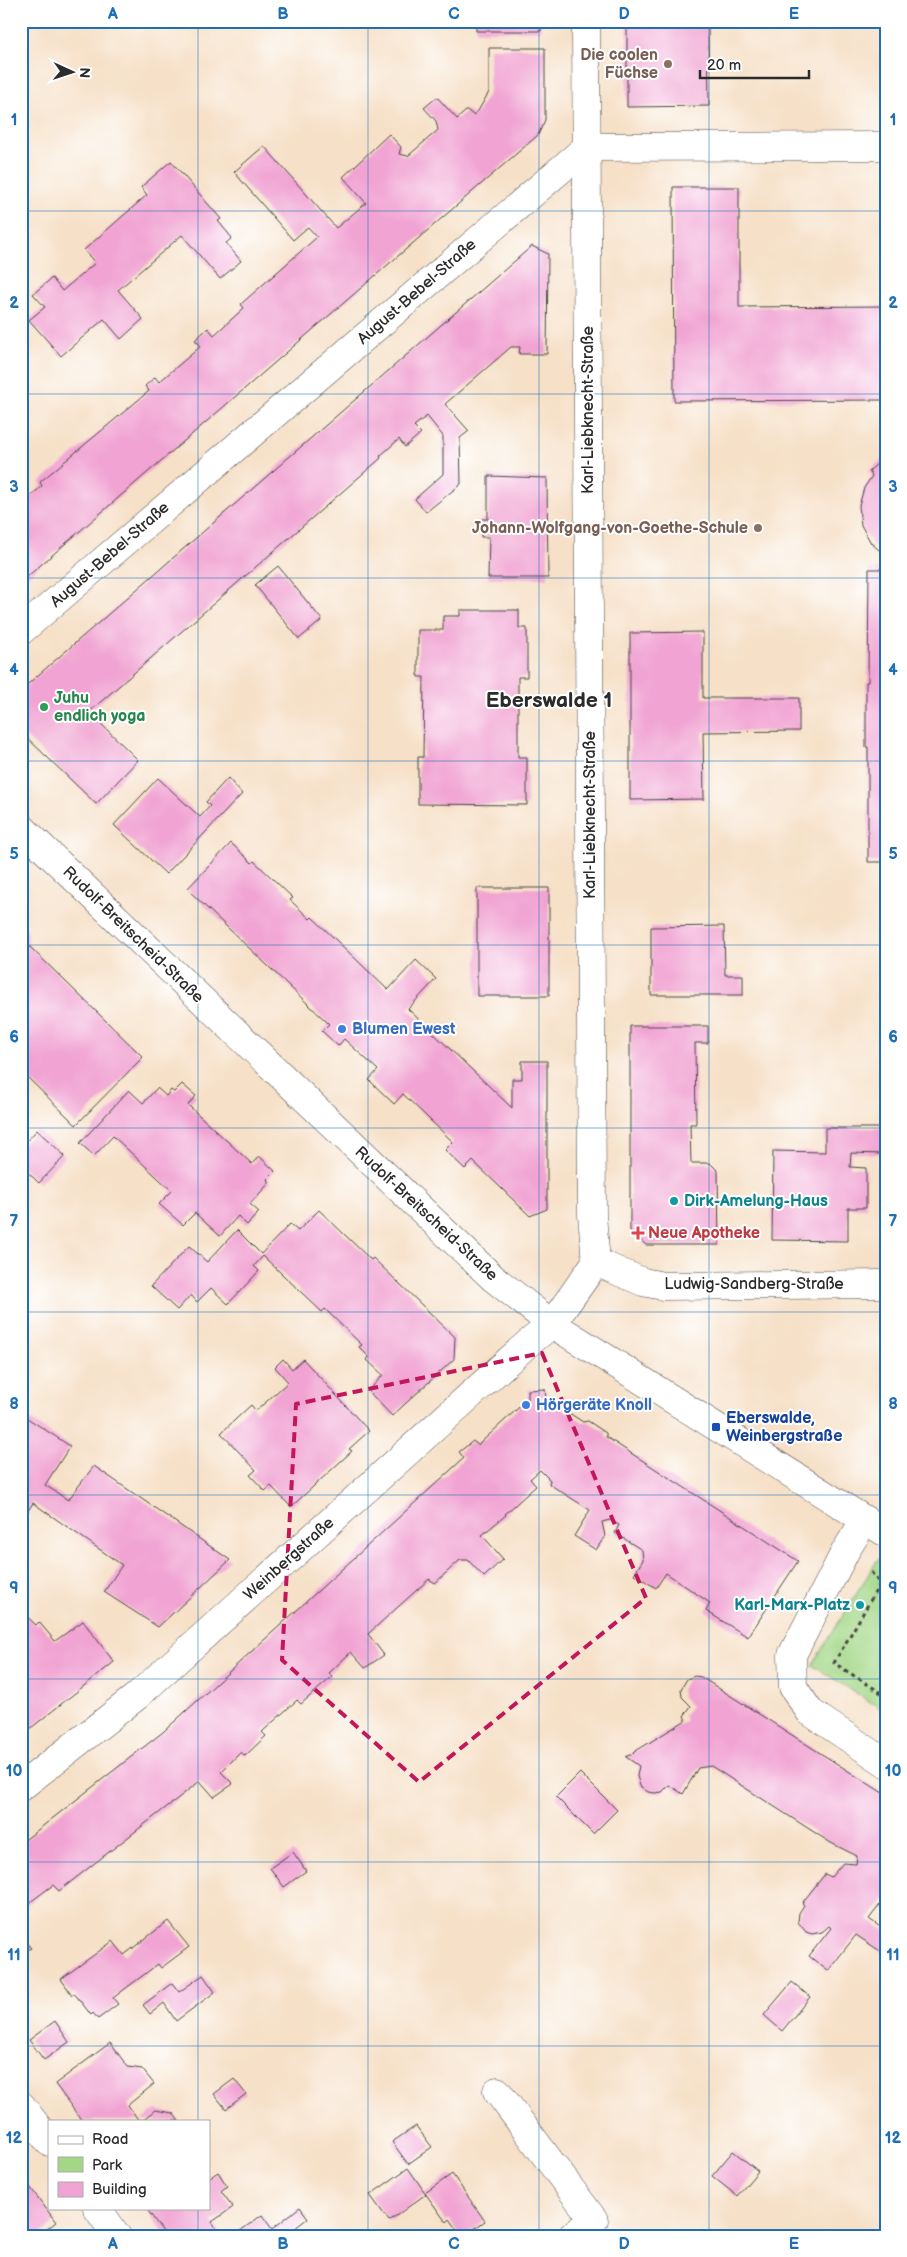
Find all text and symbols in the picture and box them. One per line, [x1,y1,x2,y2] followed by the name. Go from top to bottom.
[107,5,118,24] text: A
[277,5,289,24] text: B
[448,5,460,24] text: C
[618,5,630,24] text: D
[789,5,799,24] text: E
[580,46,658,83] place label: Die coolen Füchse
[48,48,98,98] north arrow
[700,48,808,80] scale bar
[707,56,741,75] text: 20 m
[662,58,674,70] marker: Die coolen Füchse
[76,67,93,78] text: N
[11,111,17,130] text: 1
[890,111,896,130] text: 1
[354,235,481,349] street label: August-Bebel-Straße
[9,294,19,313] text: 2
[888,294,898,313] text: 2
[579,326,598,494] street label: Karl-Liebknecht-Straße
[9,478,19,497] text: 3
[888,478,898,497] text: 3
[47,498,174,612] street label: August-Bebel-Straße
[472,519,748,538] place label: Johann-Wolfgang-von-Goethe-Schule
[752,522,764,534] marker: Johann-Wolfgang-von-Goethe-Schule
[9,661,19,680] text: 4
[888,661,898,680] text: 4
[486,688,612,713] district label: Eberswalde 1
[54,689,145,726] place label: Juhu endlich yoga
[38,701,50,713] marker: Juhu endlich yoga
[581,731,600,899] street label: Karl-Liebknecht-Straße
[9,845,19,864] text: 5
[888,845,898,864] text: 5
[59,863,208,1008] street label: Rudolf-Breitscheid-Straße
[352,1020,456,1039] place label: Blumen Ewest
[336,1023,348,1035] marker: Blumen Ewest
[9,1028,19,1047] text: 6
[888,1028,898,1047] text: 6
[351,1143,502,1286] street label: Rudolf-Breitscheid-Straße
[684,1192,828,1211] place label: Dirk-Amelung-Haus
[668,1195,680,1207] marker: Dirk-Amelung-Haus
[10,1212,19,1231] text: 7
[889,1212,898,1231] text: 7
[648,1224,760,1243] place label: Neue Apotheke
[632,1227,644,1239] marker: Neue Apotheke
[664,1275,844,1294] street label: Ludwig-Sandberg-Straße
[9,1395,19,1414] text: 8
[888,1395,898,1414] text: 8
[536,1396,652,1415] place label: Hörgeräte Knoll
[520,1399,532,1411] marker: Hörgeräte Knoll
[726,1409,842,1446] place label: Eberswalde, Weinbergstraße
[710,1421,722,1433] marker: Eberswalde, Weinbergstraße
[240,1513,338,1605] street label: Weinbergstraße
[9,1579,19,1598] text: 9
[888,1579,898,1598] text: 9
[734,1596,850,1615] place label: Karl-Marx-Platz
[854,1599,866,1611] marker: Karl-Marx-Platz
[6,1762,22,1781] text: 10
[885,1762,901,1781] text: 10
[7,1946,21,1965] text: 11
[886,1946,900,1965] text: 11
[48,2120,210,2210] legend
[6,2129,23,2148] text: 12
[885,2129,902,2148] text: 12
[92,2130,128,2149] text: Road
[92,2156,123,2175] text: Park
[92,2180,147,2199] text: Building
[107,2235,118,2254] text: A
[277,2235,289,2254] text: B
[448,2235,460,2254] text: C
[618,2235,630,2254] text: D
[789,2235,799,2254] text: E

